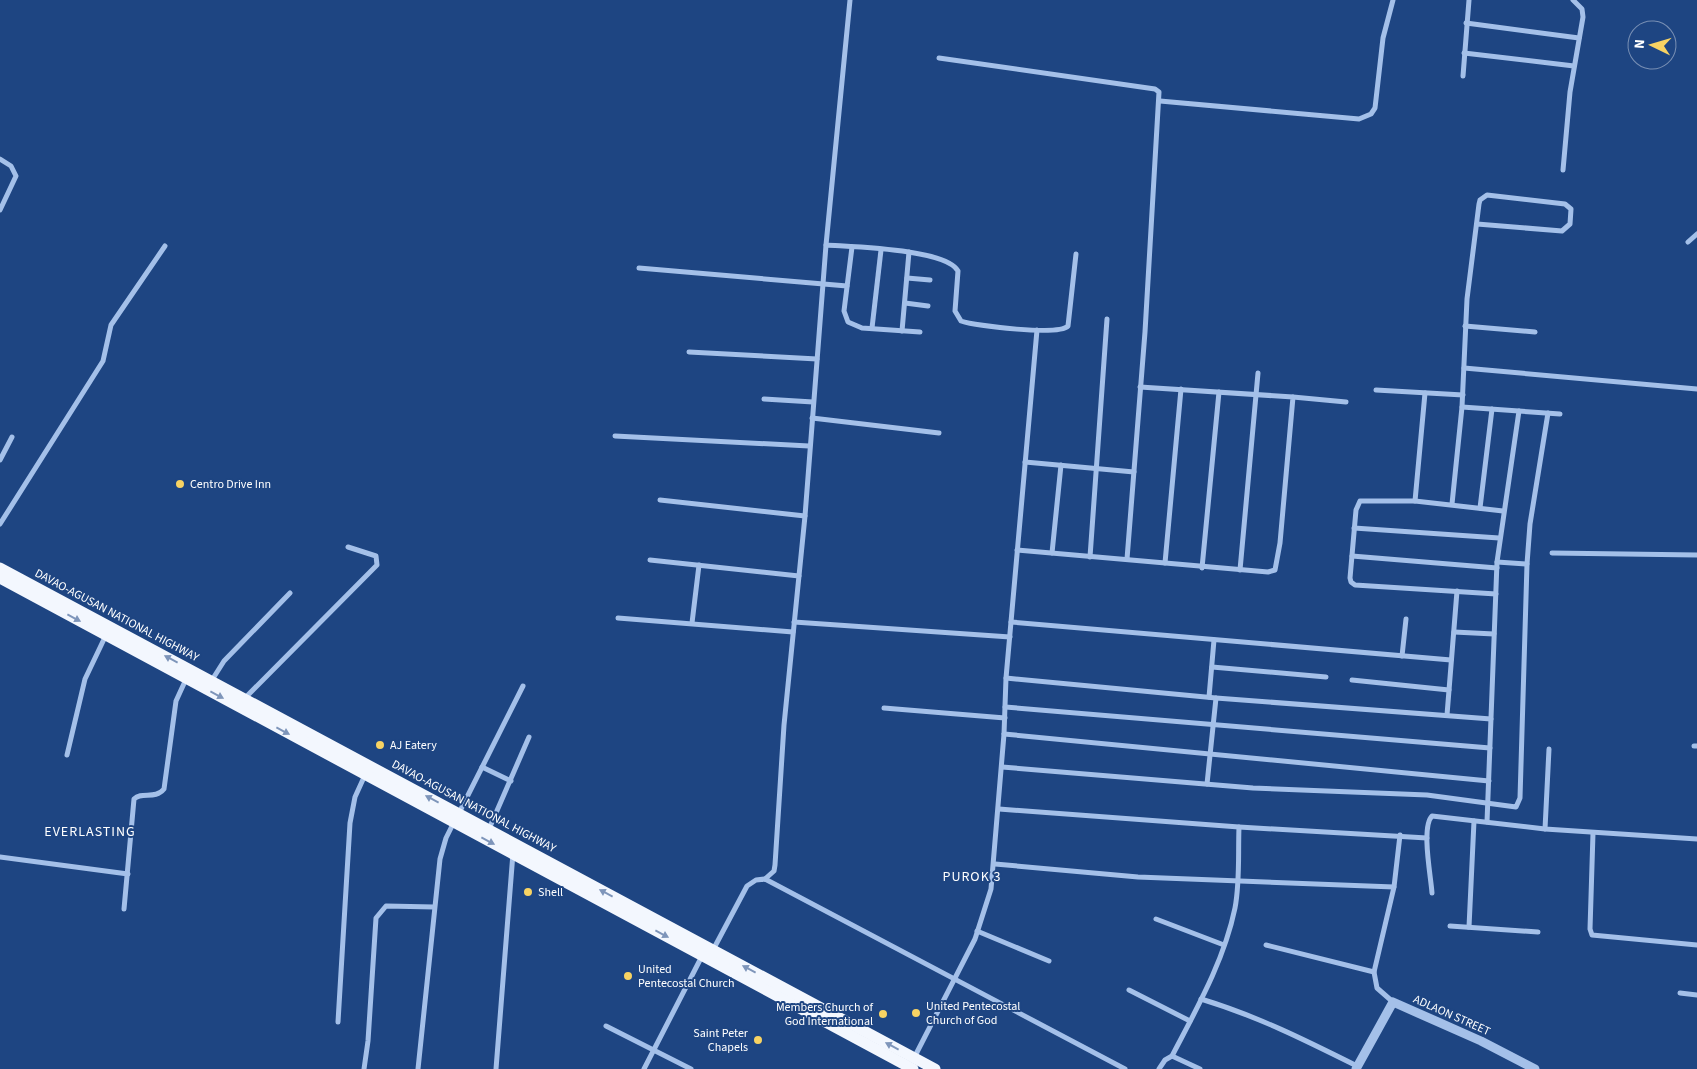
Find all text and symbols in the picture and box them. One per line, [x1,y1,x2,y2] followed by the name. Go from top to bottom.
[1627,20,1677,70] north arrow
[1630,38,1650,49] text: N
[190,476,271,493] place label: Centro Drive Inn
[174,478,186,490] marker: Centro Drive Inn
[32,565,202,666] street label: DAVAO-AGUSAN NATIONAL HIGHWAY
[67,614,81,622] one-way arrow
[164,655,179,663] one-way arrow
[210,691,223,700] one-way arrow
[276,727,290,735] one-way arrow
[390,737,437,754] place label: AJ Eatery
[374,739,386,751] marker: AJ Eatery
[389,756,559,857] street label: DAVAO-AGUSAN NATIONAL HIGHWAY
[424,795,439,803] one-way arrow
[44,822,136,842] district label: EVERLASTING
[481,837,495,845] one-way arrow
[942,867,1002,887] district label: PUROK 3
[538,884,563,901] place label: Shell
[522,886,534,898] marker: Shell
[599,888,613,897] one-way arrow
[655,930,669,938] one-way arrow
[638,961,735,992] place label: United Pentecostal Church
[742,965,756,973] one-way arrow
[622,970,634,982] marker: United Pentecostal Church
[1411,991,1494,1040] street label: ADLAON STREET
[926,998,1020,1029] place label: United Pentecostal Church of God
[776,999,873,1030] place label: Members Church of God International
[910,1007,922,1019] marker: United Pentecostal Church of God
[877,1008,889,1020] marker: Members Church of God International
[693,1025,749,1056] place label: Saint Peter Chapels
[752,1034,764,1046] marker: Saint Peter Chapels
[885,1042,900,1050] one-way arrow

